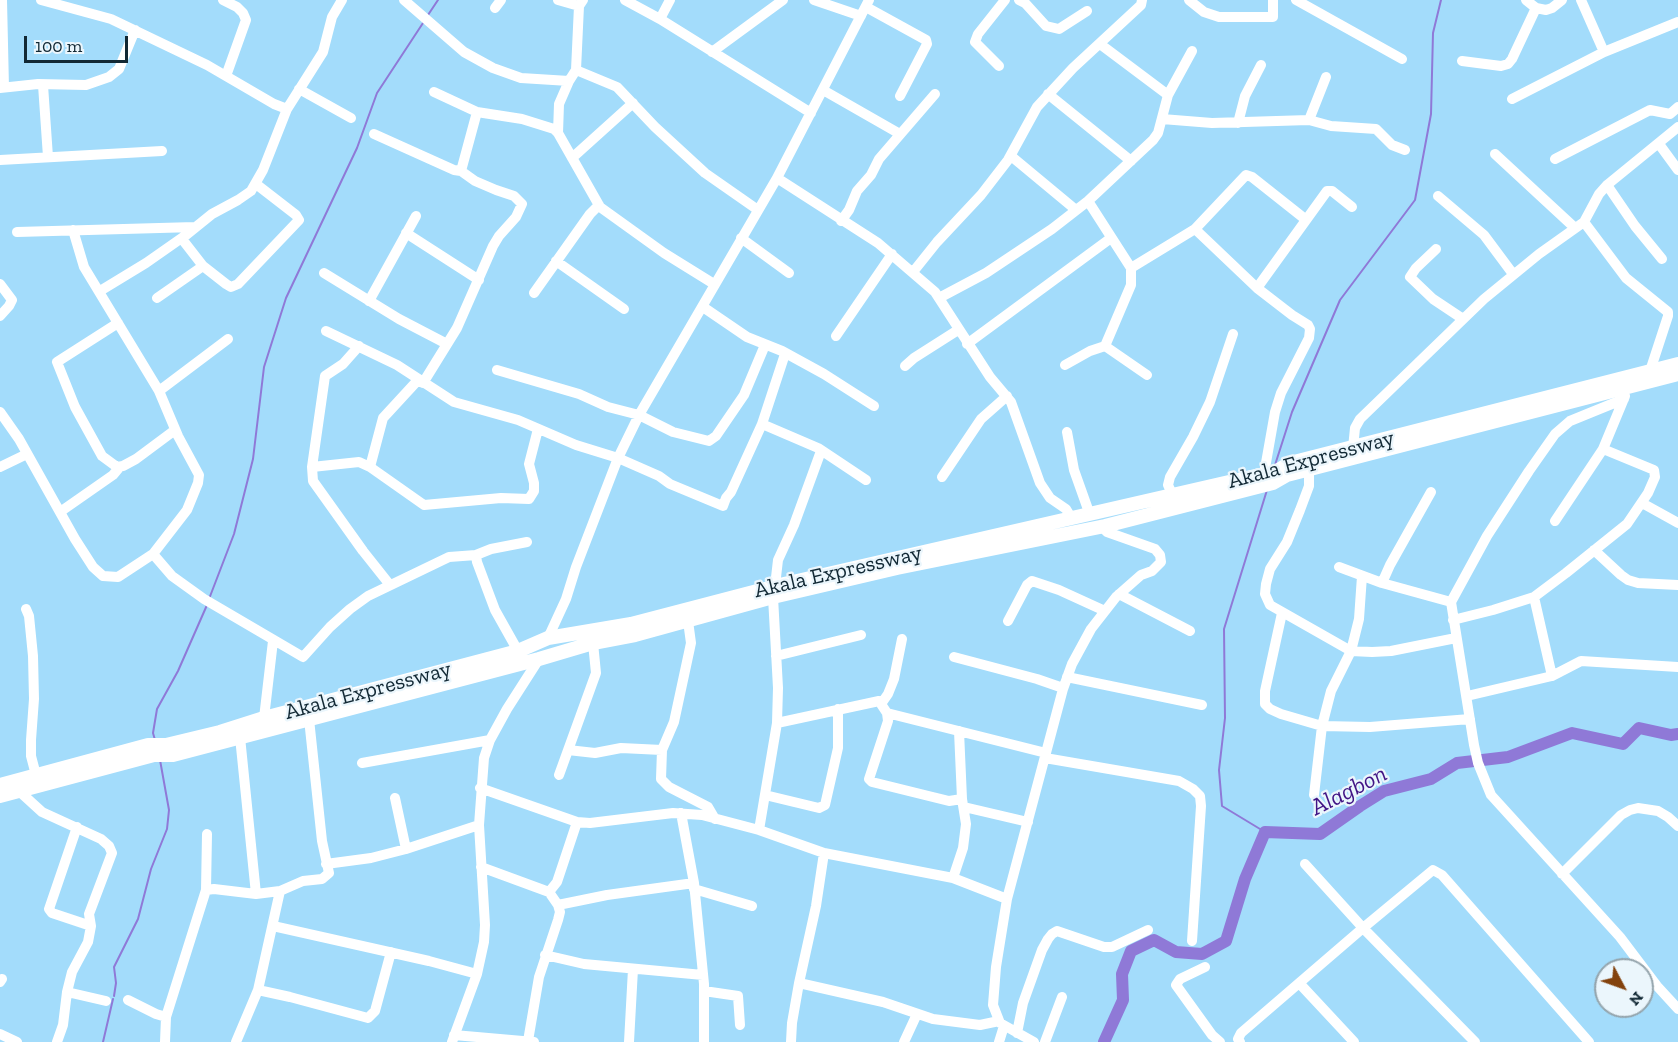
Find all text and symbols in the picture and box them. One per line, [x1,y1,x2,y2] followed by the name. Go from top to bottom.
[27,24,130,62] scale bar
[35,35,82,57] text: 100 m
[1225,425,1397,495] street label: Akala Expressway
[752,540,924,604] street label: Akala Expressway
[282,656,454,726] street label: Akala Expressway
[1306,760,1392,822] water label: Alagbon
[1594,958,1654,1018] north arrow
[1625,988,1648,1010] text: N

